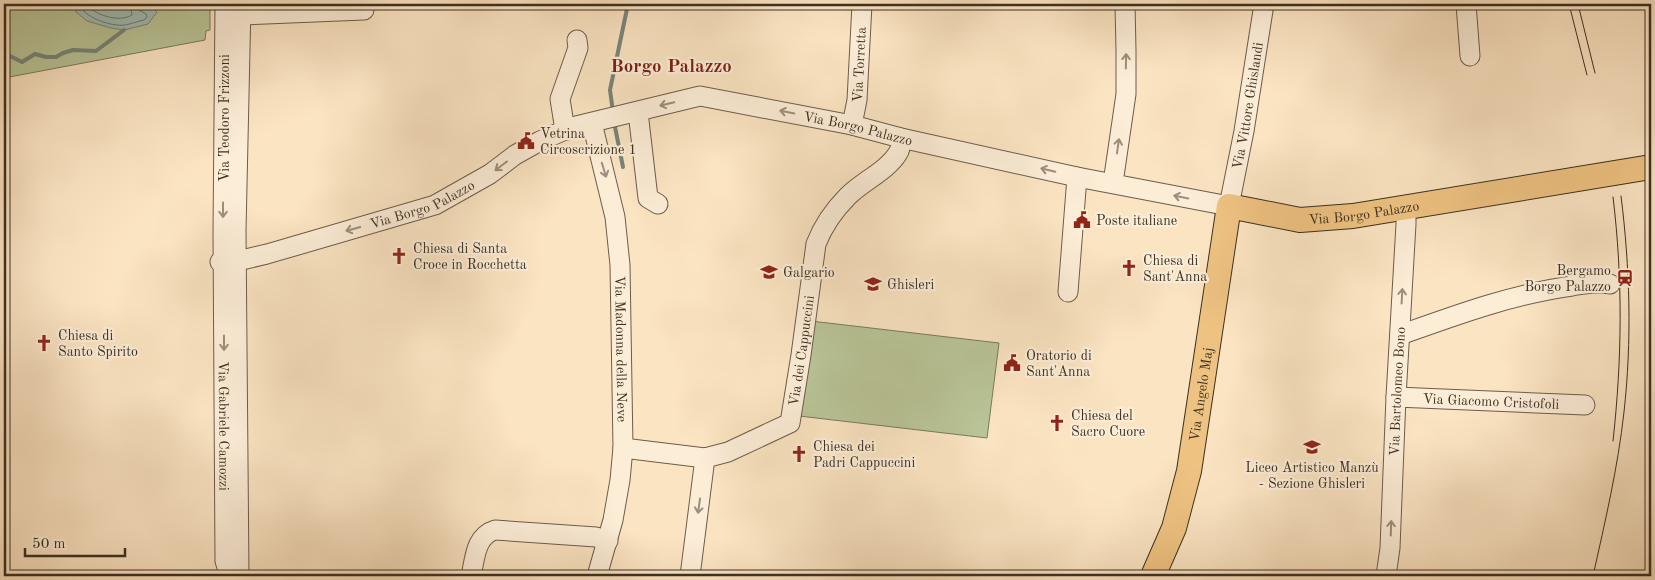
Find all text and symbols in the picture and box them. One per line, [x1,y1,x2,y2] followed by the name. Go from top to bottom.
[851,26,869,103] street label: Via Torretta
[1231,41,1266,171] street label: Via Vittore Ghislandi
[1121,53,1131,70] one-way arrow
[218,54,232,182] street label: Via Teodoro Frizzoni
[610,58,732,77] district label: Borgo Palazzo
[660,100,676,110] one-way arrow
[779,107,795,117] one-way arrow
[802,110,914,148] street label: Via Borgo Palazzo
[540,127,637,157] place label: Vetrina Circoscrizione 1
[516,131,536,151] public building icon: Vetrina Circoscrizione 1
[1114,139,1124,155] one-way arrow
[495,160,508,171] one-way arrow
[599,161,609,177] one-way arrow
[1040,165,1056,174] one-way arrow
[369,178,477,232] street label: Via Borgo Palazzo
[1173,192,1189,201] one-way arrow
[1308,199,1420,227] street label: Via Borgo Palazzo
[218,202,228,218] one-way arrow
[1072,210,1092,230] public building icon: Poste italiane
[1096,214,1177,228] place label: Poste italiane
[345,225,361,235] one-way arrow
[413,242,527,272] place label: Chiesa di Santa Croce in Rocchetta
[389,246,409,266] church icon: Chiesa di Santa Croce in Rocchetta
[1143,254,1207,284] place label: Chiesa di Sant'Anna
[1119,258,1139,278] church icon: Chiesa di Sant'Anna
[759,262,779,282] school or university icon: Galgario
[1524,264,1611,294] place label: Bergamo Borgo Palazzo
[783,266,835,280] place label: Galgario
[1615,268,1635,288] station icon: Bergamo Borgo Palazzo
[863,274,883,294] school or university icon: Ghisleri
[612,276,629,422] street label: Via Madonna della Neve
[887,278,935,292] place label: Ghisleri
[1398,288,1407,304] one-way arrow
[787,294,817,407] street label: Via dei Cappuccini
[1388,326,1408,456] street label: Via Bartolomeo Bono
[58,329,138,359] place label: Chiesa di Santo Spirito
[34,333,54,353] church icon: Chiesa di Santo Spirito
[219,335,229,351] one-way arrow
[1188,346,1216,442] street label: Via Angelo Maj
[1026,349,1092,379] place label: Oratorio di Sant'Anna
[1002,353,1022,373] public building icon: Oratorio di Sant'Anna
[216,361,231,491] street label: Via Gabriele Camozzi
[1422,392,1560,412] street label: Via Giacomo Cristofoli
[1071,409,1145,439] place label: Chiesa del Sacro Cuore
[1047,413,1067,433] church icon: Chiesa del Sacro Cuore
[1302,437,1322,457] school or university icon: Liceo Artistico Manzù - Sezione Ghisleri
[813,440,915,470] place label: Chiesa dei Padri Cappuccini
[789,444,809,464] church icon: Chiesa dei Padri Cappuccini
[1245,461,1379,491] place label: Liceo Artistico Manzù - Sezione Ghisleri
[694,498,704,514] one-way arrow
[1386,520,1395,536] one-way arrow
[25,525,125,557] scale bar
[32,537,66,552] text: 50 m

